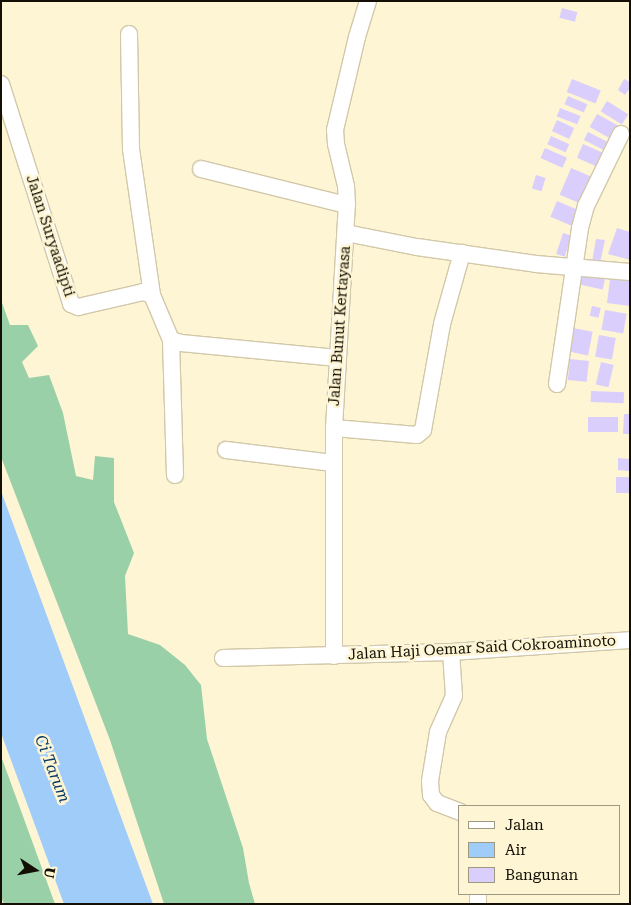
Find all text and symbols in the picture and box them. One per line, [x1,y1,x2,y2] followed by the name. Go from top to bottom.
[22,173,78,299] street label: Jalan Suryaadipti
[325,245,355,407] street label: Jalan Bunut Kertayasa
[347,632,617,664] street label: Jalan Haji Oemar Said Cokroaminoto
[30,733,74,805] water label: Ci Tarum
[458,805,621,895] legend
[505,816,544,834] text: Jalan
[505,841,526,859] text: Air
[10,845,60,895] north arrow
[41,866,59,880] text: U
[505,866,578,884] text: Bangunan

